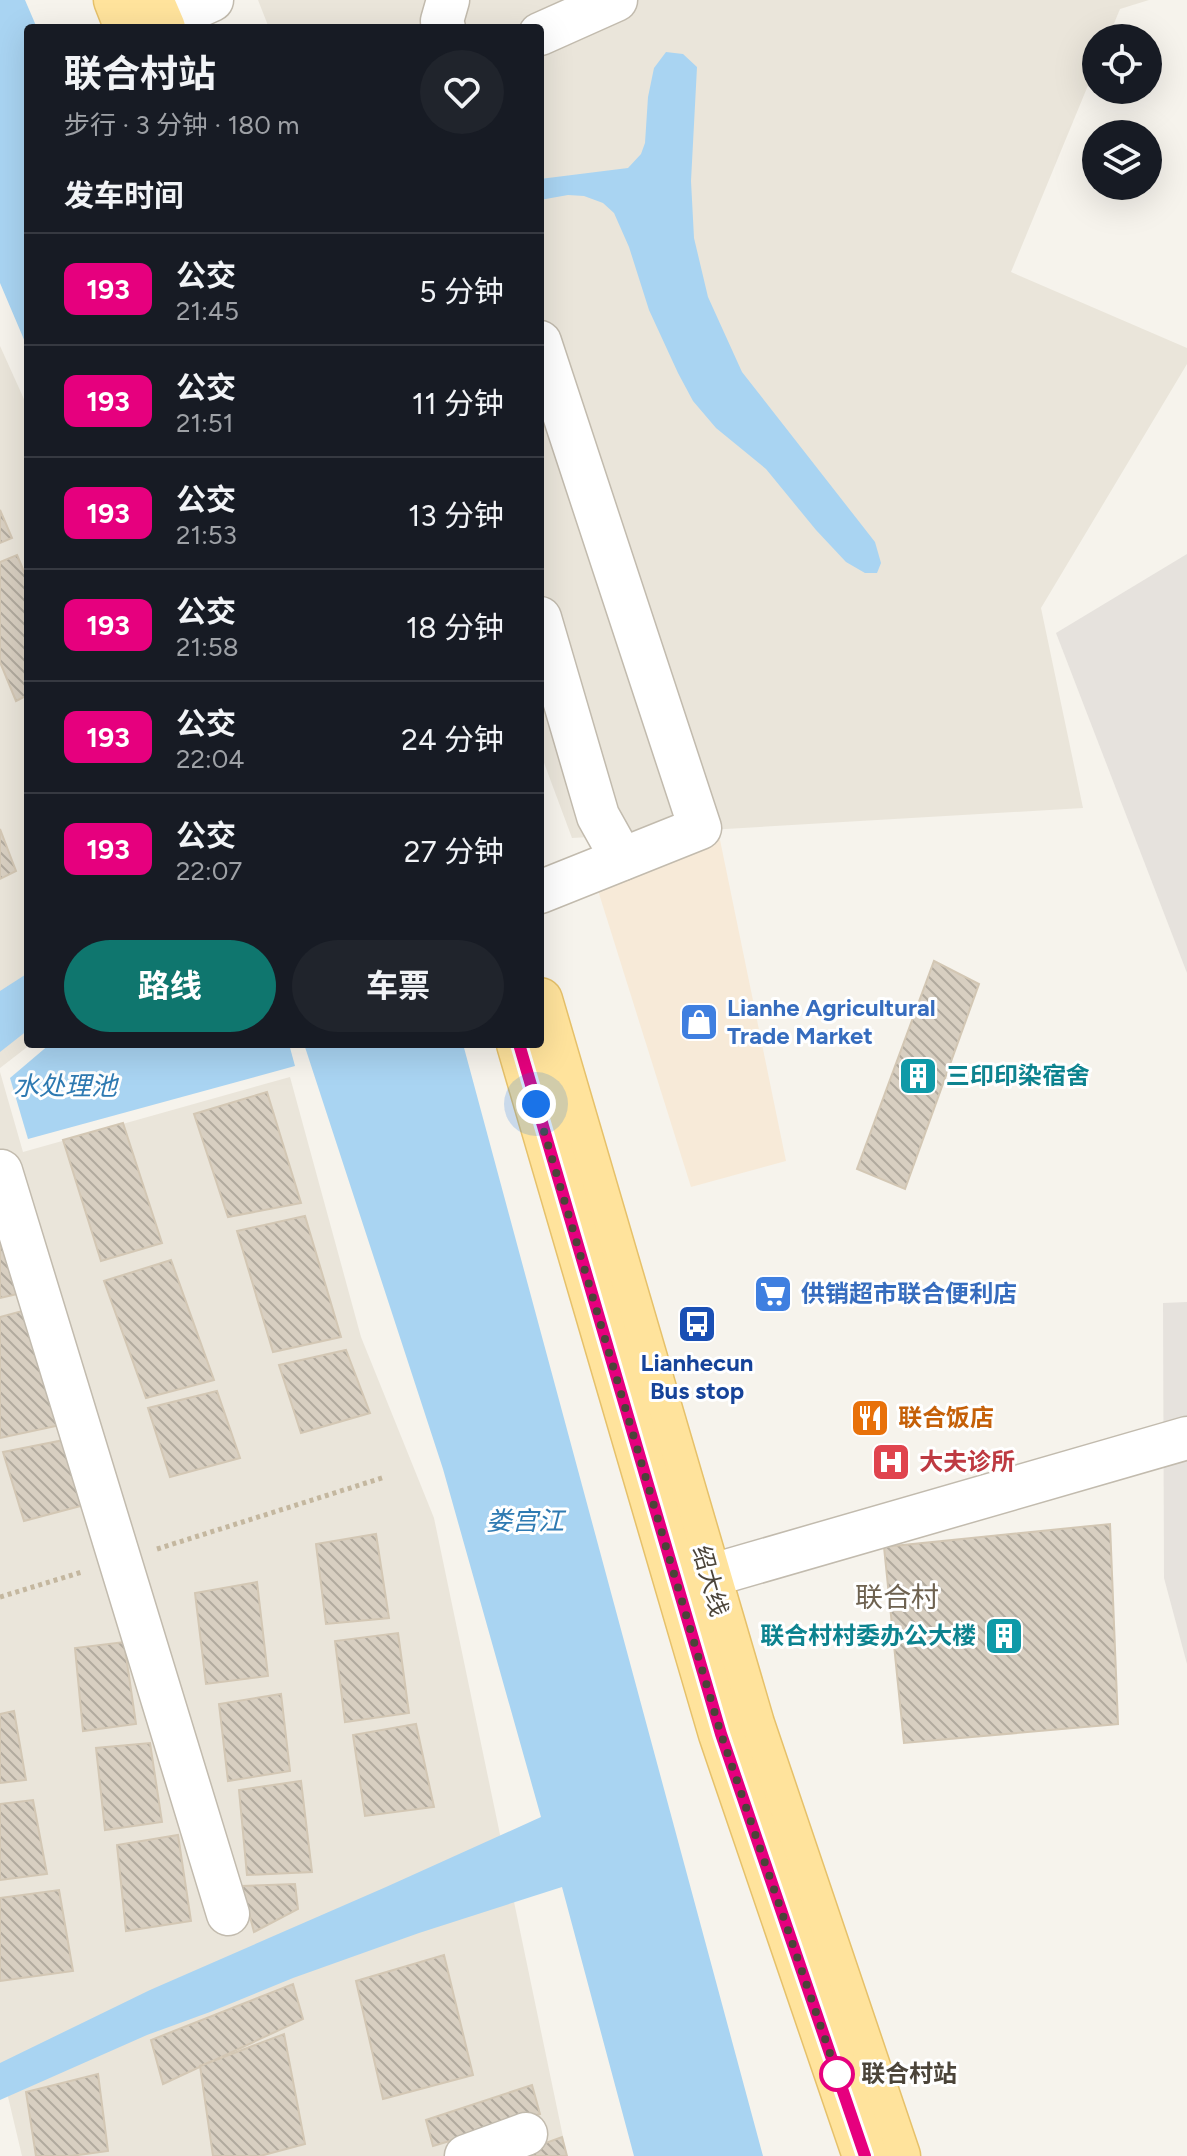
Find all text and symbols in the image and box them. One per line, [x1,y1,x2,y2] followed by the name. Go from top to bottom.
[1082,24,1162,200] map controls
[1082,24,1162,104] button: locate
[420,50,504,134] button: heart
[64,51,216,97] text: 联合村站
[64,109,299,141] text: 步行 · 3 分钟 · 180 m
[1082,120,1162,200] button: layers
[64,177,184,214] text: 发车时间
[176,257,236,294] text: 公交
[86,272,130,306] text: 193
[419,273,504,310] text: 5 分钟
[176,295,239,327] text: 21:45
[176,369,236,406] text: 公交
[86,384,130,418] text: 193
[412,385,504,422] text: 11 分钟
[176,407,234,439] text: 21:51
[176,481,236,518] text: 公交
[86,496,130,530] text: 193
[408,497,504,534] text: 13 分钟
[176,519,237,551] text: 21:53
[176,593,236,630] text: 公交
[86,608,130,642] text: 193
[406,609,504,646] text: 18 分钟
[176,631,239,663] text: 21:58
[176,705,236,742] text: 公交
[86,720,130,754] text: 193
[401,721,504,758] text: 24 分钟
[176,743,244,775] text: 22:04
[176,817,236,854] text: 公交
[86,832,130,866] text: 193
[404,833,504,870] text: 27 分钟
[176,855,242,887] text: 22:07
[64,940,276,1032] button: 路线
[292,940,504,1032] button: 车票
[727,993,936,1050] place label: Lianhe Agricultural Trade Market
[678,1001,720,1043] shop icon: Lianhe Agricultural Trade Market
[897,1055,939,1097] building icon: 三印印染宿舍
[946,1061,1090,1090] place label: 三印印染宿舍
[13,1070,120,1102] water label: 水处理池
[516,1084,556,1124] your location
[752,1273,794,1315] supermarket icon: 供销超市联合便利店
[801,1279,1017,1308] place label: 供销超市联合便利店
[676,1303,718,1345] bus stop icon: Lianhecun Bus stop
[641,1348,753,1405] place label: Lianhecun Bus stop
[849,1397,891,1439] restaurant icon: 联合饭店
[898,1403,994,1432] place label: 联合饭店
[870,1441,912,1483] hospital icon: 大夫诊所
[919,1447,1015,1476] place label: 大夫诊所
[486,1505,567,1537] water label: 娄宫江
[687,1542,734,1619] street label: 绍大线
[855,1580,939,1614] district label: 联合村
[983,1615,1025,1657] building icon: 联合村村委办公大楼
[760,1621,976,1650] place label: 联合村村委办公大楼
[820,2057,854,2091] marker: 联合村站
[861,2059,957,2088] place label: 联合村站

